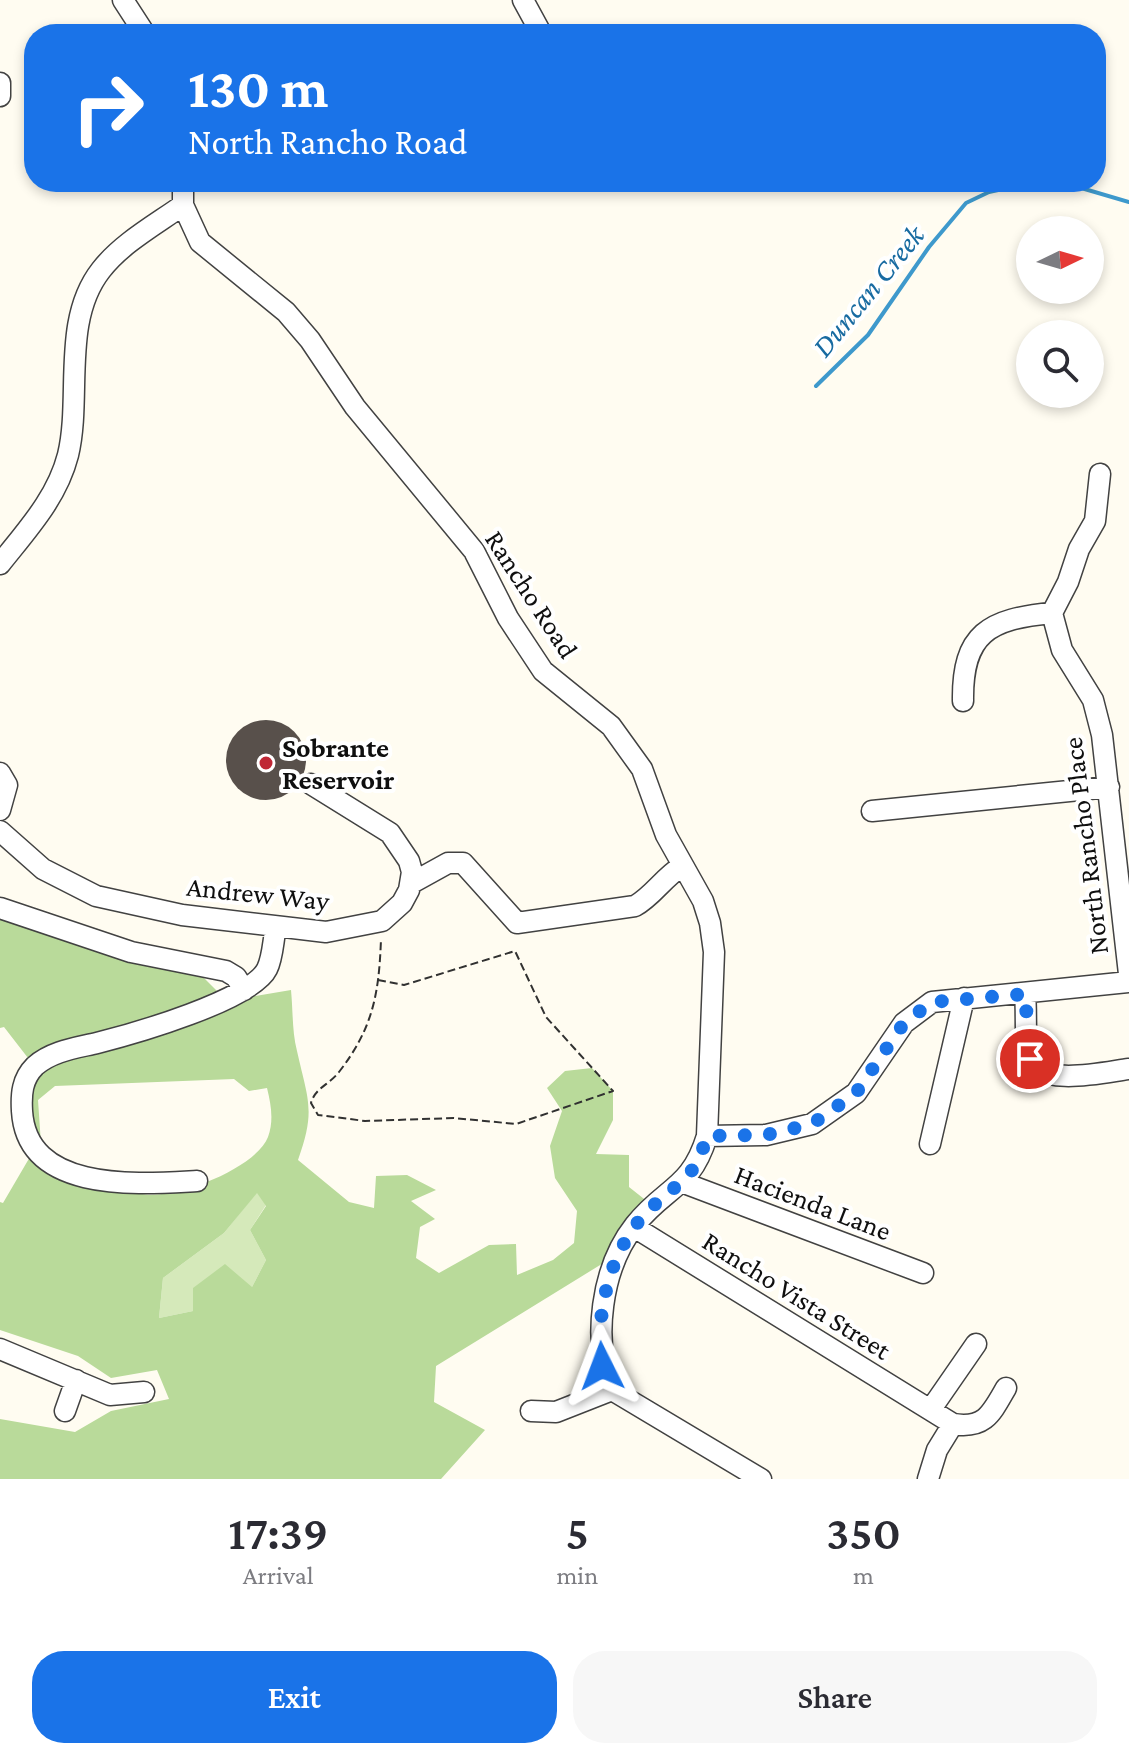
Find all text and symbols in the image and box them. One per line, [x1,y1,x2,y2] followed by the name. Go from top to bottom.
[56,56,160,160] icon: right
[188,57,329,119] text: 130 m
[188,122,468,162] text: North Rancho Road
[1016,216,1104,304] north arrow
[1016,216,1104,408] map controls
[805,217,932,363] water label: Duncan Creek
[1016,320,1104,408] button: search
[479,525,584,664] street label: Rancho Road
[282,732,395,795] place label: Sobrante Reservoir
[1057,735,1114,956] street label: North Rancho Place
[257,754,275,772] marker: Sobrante Reservoir
[185,871,332,917] street label: Andrew Way
[996,1025,1064,1093] pin
[1008,1037,1052,1081] icon: arrive
[730,1158,895,1246] street label: Hacienda Lane
[697,1225,897,1366] street label: Rancho Vista Street
[560,1324,644,1408] position arrow
[228,1506,328,1559] text: 17:39
[566,1506,589,1559] text: 5
[826,1506,901,1559] text: 350
[243,1561,314,1590] text: Arrival
[556,1561,598,1590] text: min
[853,1561,874,1590] text: m
[32,1651,557,1743] button: Exit
[573,1651,1097,1743] button: Share

